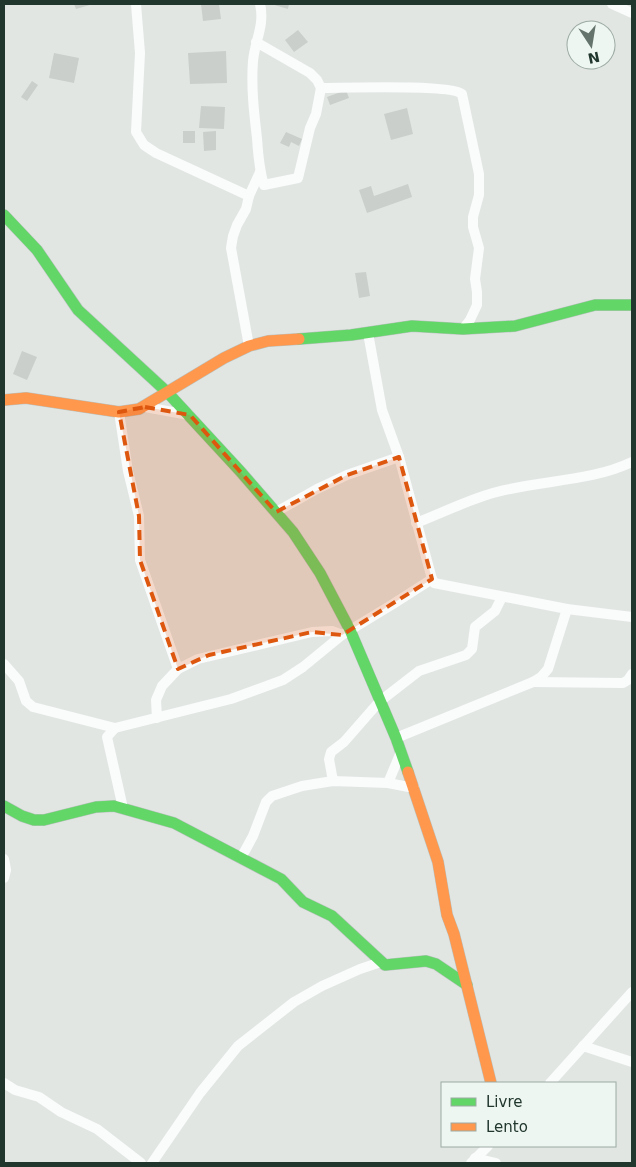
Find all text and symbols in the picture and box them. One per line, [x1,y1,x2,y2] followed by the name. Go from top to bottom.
[566,20,616,70] north arrow
[586,49,601,67] text: N
[441,1082,616,1147] legend
[486,1093,522,1111] text: Livre
[486,1118,528,1136] text: Lento

